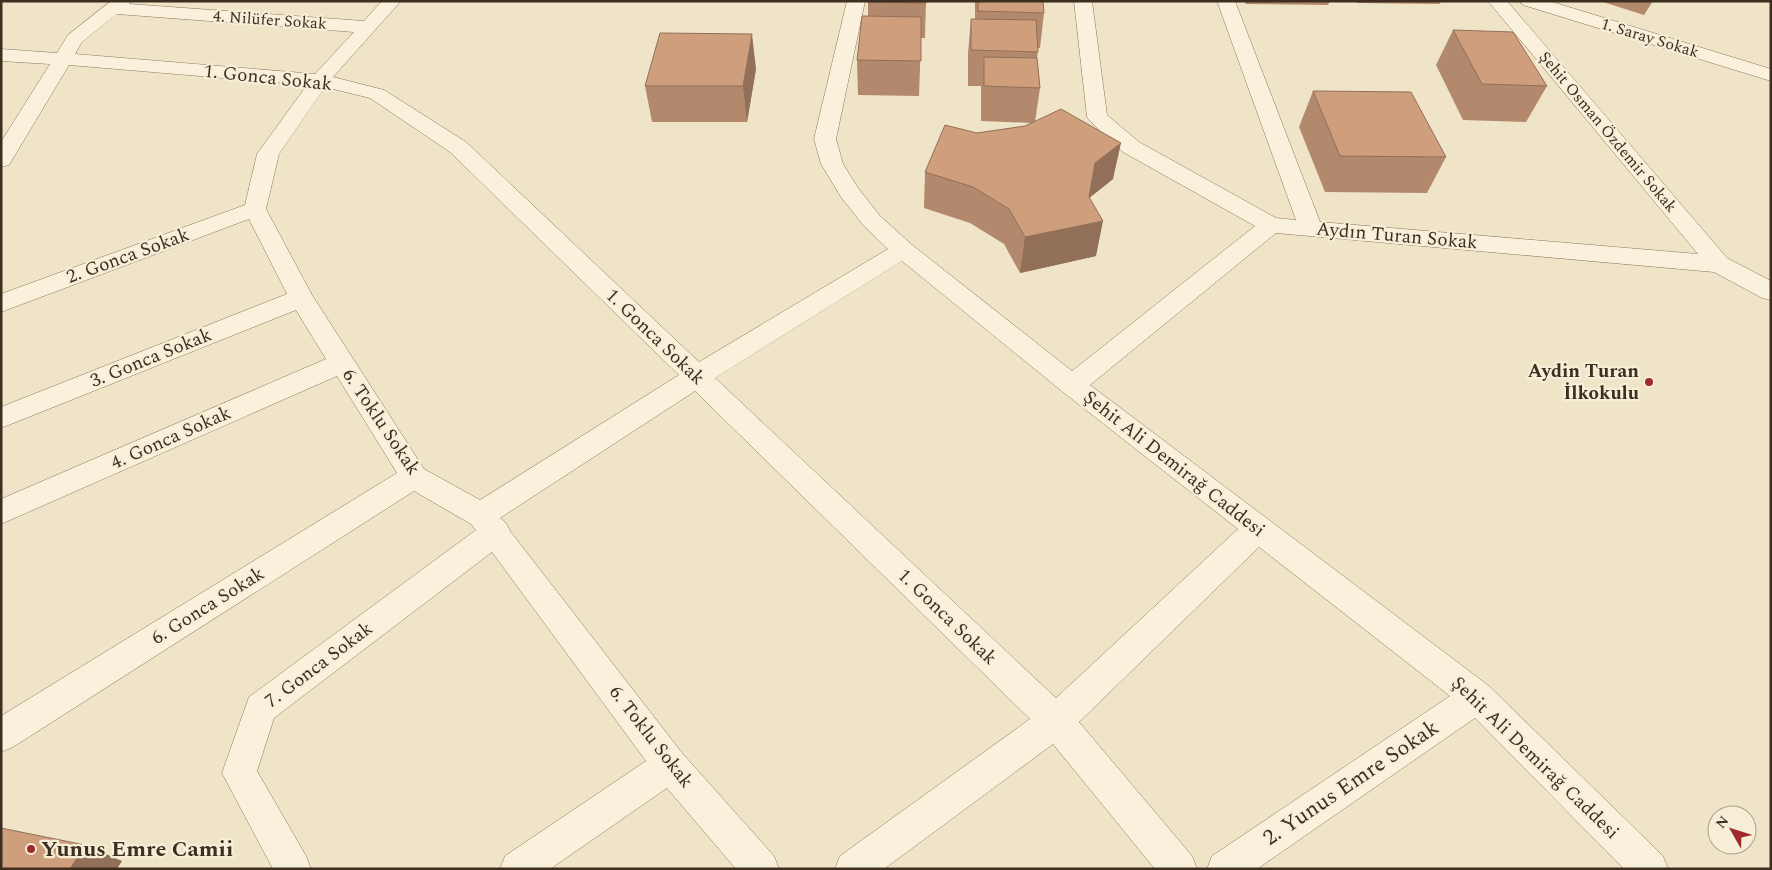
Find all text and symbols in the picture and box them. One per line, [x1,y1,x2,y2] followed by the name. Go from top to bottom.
[212,4,328,36] street label: 4. Nilüfer Sokak
[1598,12,1702,64] street label: 1. Saray Sokak
[1533,46,1683,218] street label: Şehit Osman Özdemir Sokak
[202,57,334,99] street label: 1. Gonca Sokak
[1315,214,1479,258] street label: Aydın Turan Sokak
[62,220,194,292] street label: 2. Gonca Sokak
[599,282,712,392] street label: 1. Gonca Sokak
[86,320,217,396] street label: 3. Gonca Sokak
[1528,357,1639,408] place label: Aydin Turan İlkokulu
[334,363,428,482] street label: 6. Toklu Sokak
[1643,376,1655,388] marker: Aydin Turan İlkokulu
[1077,384,1271,544] street label: Şehit Ali Demirağ Caddesi
[106,398,236,477] street label: 4. Gonca Sokak
[146,559,271,652] street label: 6. Gonca Sokak
[891,562,1004,672] street label: 1. Gonca Sokak
[259,614,380,715] street label: 7. Gonca Sokak
[1444,670,1626,846] street label: Şehit Ali Demirağ Caddesi
[602,679,701,795] street label: 6. Toklu Sokak
[1256,712,1446,854] street label: 2. Yunus Emre Sokak
[1707,805,1757,855] north arrow
[1711,811,1734,833] text: N
[41,833,233,866] place label: Yunus Emre Camii
[25,843,37,855] marker: Yunus Emre Camii

